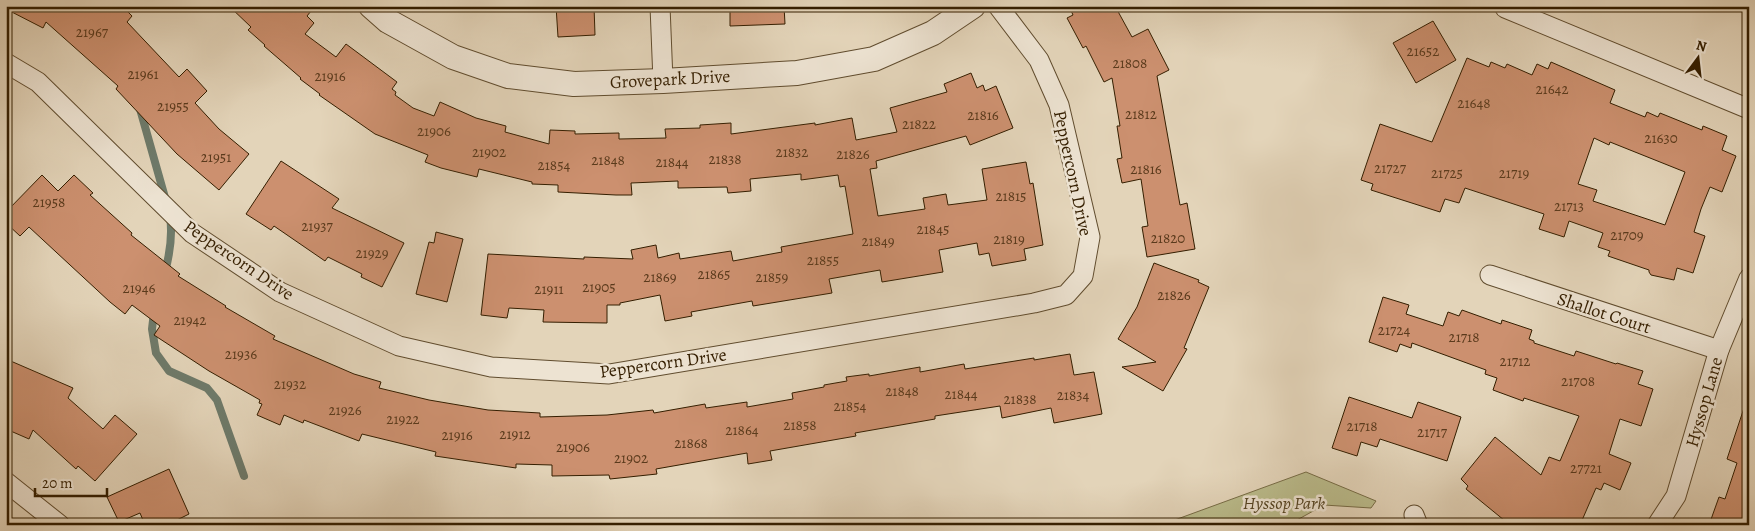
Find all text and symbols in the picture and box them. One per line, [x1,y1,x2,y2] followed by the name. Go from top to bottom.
[76,22,109,42] house number: 21967
[1672,32,1722,82] north arrow
[1694,35,1709,56] text: N
[1407,41,1439,61] house number: 21652
[1113,53,1147,73] house number: 21808
[127,64,159,84] house number: 21961
[609,64,731,94] street label: Grovepark Drive
[314,66,346,86] house number: 21916
[1535,79,1569,99] house number: 21642
[1457,93,1491,113] house number: 21648
[157,96,189,116] house number: 21955
[1125,104,1157,124] house number: 21812
[967,105,999,125] house number: 21816
[1048,108,1098,238] street label: Peppercorn Drive
[902,114,936,134] house number: 21822
[417,121,451,141] house number: 21906
[1644,128,1678,148] house number: 21630
[472,142,506,162] house number: 21902
[776,142,808,162] house number: 21832
[836,144,870,164] house number: 21826
[201,147,231,167] house number: 21951
[708,149,742,169] house number: 21838
[591,150,625,170] house number: 21848
[655,152,689,172] house number: 21844
[538,155,571,175] house number: 21854
[1374,158,1407,178] house number: 21727
[1130,159,1162,179] house number: 21816
[1431,163,1463,183] house number: 21725
[1499,163,1529,183] house number: 21719
[995,186,1027,206] house number: 21815
[33,192,65,212] house number: 21958
[1554,196,1584,216] house number: 21713
[179,214,299,306] street label: Peppercorn Drive
[301,216,334,236] house number: 21937
[917,219,949,239] house number: 21845
[1610,225,1644,245] house number: 21709
[1151,228,1185,248] house number: 21820
[993,229,1025,249] house number: 21819
[861,231,895,251] house number: 21849
[355,243,389,263] house number: 21929
[807,250,839,270] house number: 21855
[698,264,730,284] house number: 21865
[643,267,677,287] house number: 21869
[756,267,789,287] house number: 21859
[582,277,616,297] house number: 21905
[123,278,155,298] house number: 21946
[534,279,564,299] house number: 21911
[1157,285,1191,305] house number: 21826
[1554,287,1654,339] street label: Shallot Court
[173,310,207,330] house number: 21942
[1378,320,1410,340] house number: 21724
[1449,327,1479,347] house number: 21718
[598,342,728,384] street label: Peppercorn Drive
[225,344,257,364] house number: 21936
[1500,351,1530,371] house number: 21712
[1680,354,1728,450] street label: Hyssop Lane
[1561,371,1595,391] house number: 21708
[274,374,306,394] house number: 21932
[885,381,919,401] house number: 21848
[944,384,978,404] house number: 21844
[1057,385,1089,405] house number: 21834
[1003,389,1037,409] house number: 21838
[834,396,867,416] house number: 21854
[328,400,362,420] house number: 21926
[386,409,420,429] house number: 21922
[783,415,817,435] house number: 21858
[1347,416,1377,436] house number: 21718
[725,420,759,440] house number: 21864
[1417,422,1448,442] house number: 21717
[499,424,531,444] house number: 21912
[441,425,473,445] house number: 21916
[674,433,708,453] house number: 21868
[556,437,590,457] house number: 21906
[614,448,648,468] house number: 21902
[1570,458,1602,478] house number: 27721
[35,466,108,498] scale bar
[42,473,73,493] text: 20 m
[1243,491,1325,515] park label: Hyssop Park

